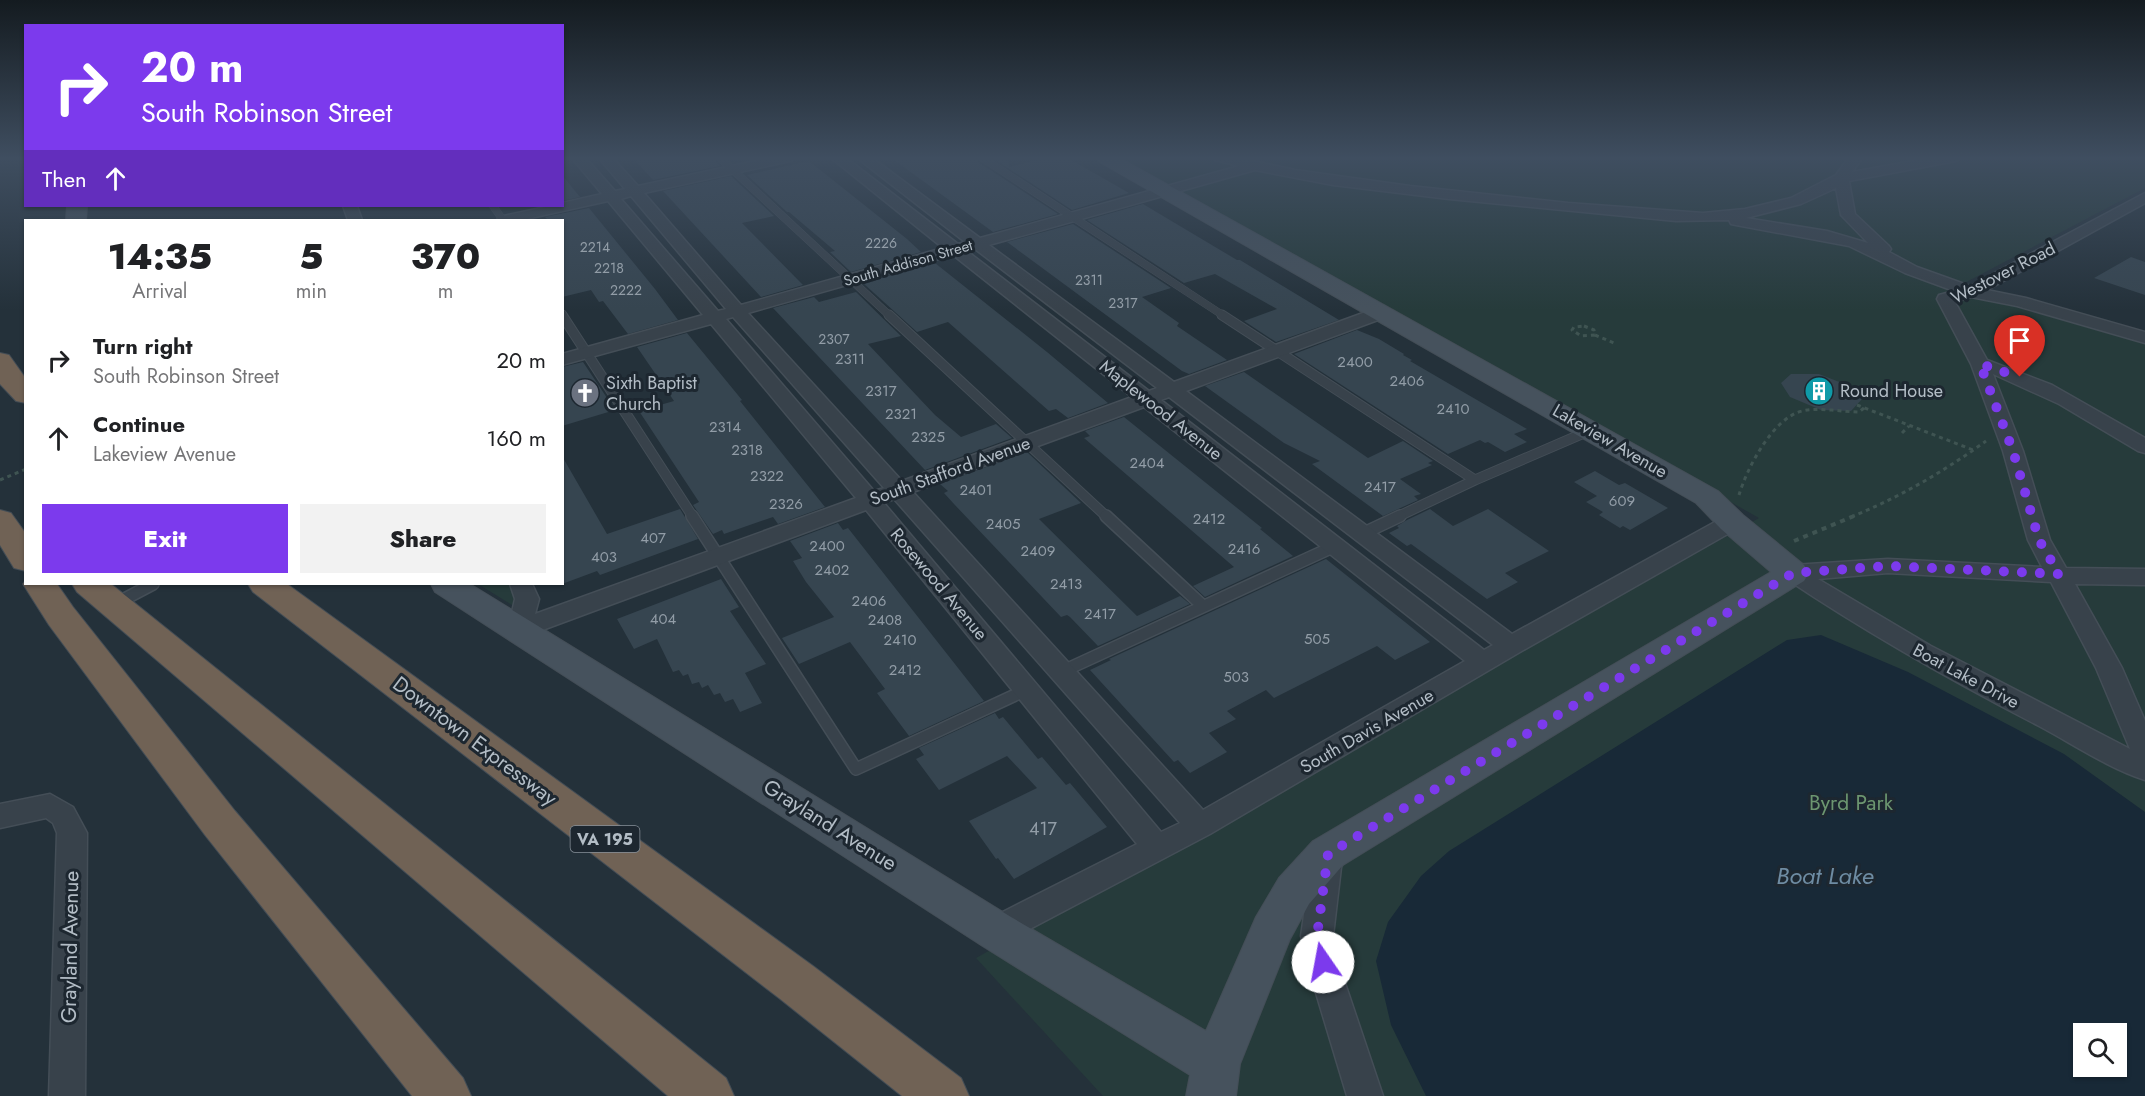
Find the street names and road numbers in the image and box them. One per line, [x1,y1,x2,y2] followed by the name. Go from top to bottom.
[841,234,976,292] street label: South Addison Street
[1946,236,2060,310] street label: Westover Road
[1094,354,1228,466] street label: Maplewood Avenue
[1548,398,1672,484] street label: Lakeview Avenue
[866,430,1034,512] street label: South Stafford Avenue
[884,522,994,646] street label: Rosewood Avenue
[1908,637,2024,715] street label: Boat Lake Drive
[387,669,564,813] street label: Downtown Expressway
[1295,682,1439,780] street label: South Davis Avenue
[757,772,903,878] street label: Grayland Avenue
[570,826,640,852] road number: VA 195
[54,870,86,1023] street label: Grayland Avenue

